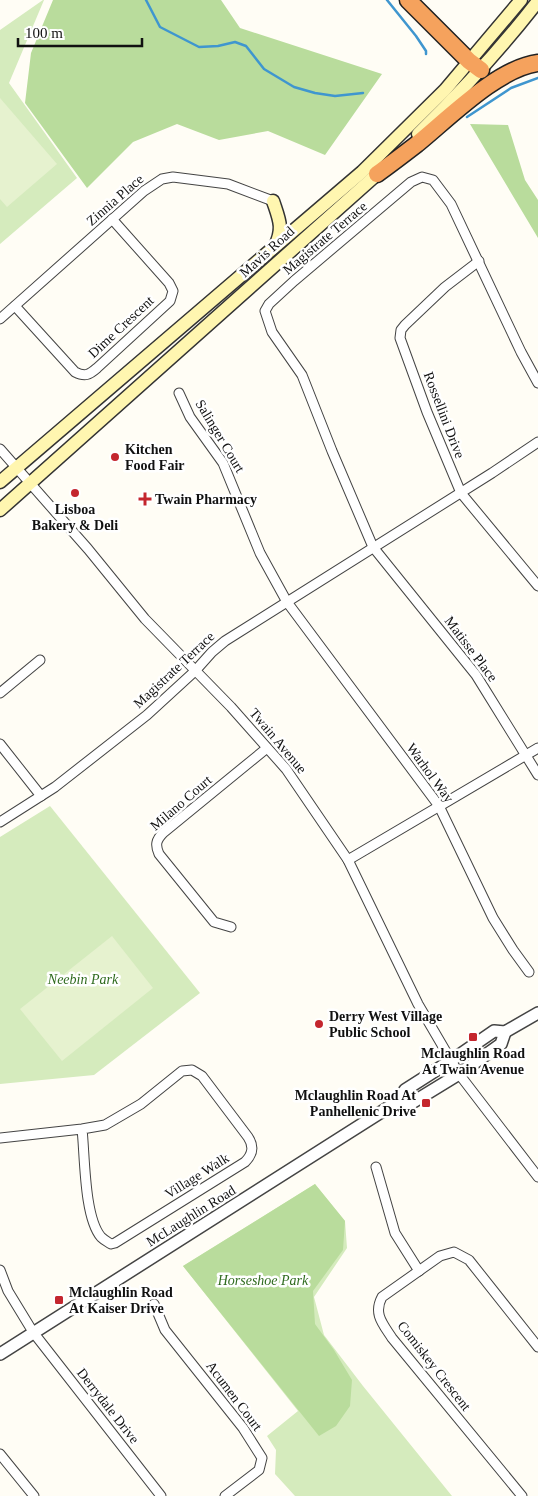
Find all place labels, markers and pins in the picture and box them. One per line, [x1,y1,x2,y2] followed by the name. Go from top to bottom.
[125,442,185,473] place label: Kitchen Food Fair
[109,451,121,463] marker: Kitchen Food Fair
[69,487,81,499] marker: Lisboa Bakery & Deli
[155,492,257,507] place label: Twain Pharmacy
[139,493,151,505] marker: Twain Pharmacy
[32,502,118,533] place label: Lisboa Bakery & Deli
[329,1009,442,1040] place label: Derry West Village Public School
[313,1018,325,1030] marker: Derry West Village Public School
[467,1031,479,1043] marker: Mclaughlin Road At Twain Avenue
[421,1046,525,1077] place label: Mclaughlin Road At Twain Avenue
[295,1088,416,1119] place label: Mclaughlin Road At Panhellenic Drive
[420,1097,432,1109] marker: Mclaughlin Road At Panhellenic Drive
[69,1285,173,1316] place label: Mclaughlin Road At Kaiser Drive
[53,1294,65,1306] marker: Mclaughlin Road At Kaiser Drive

